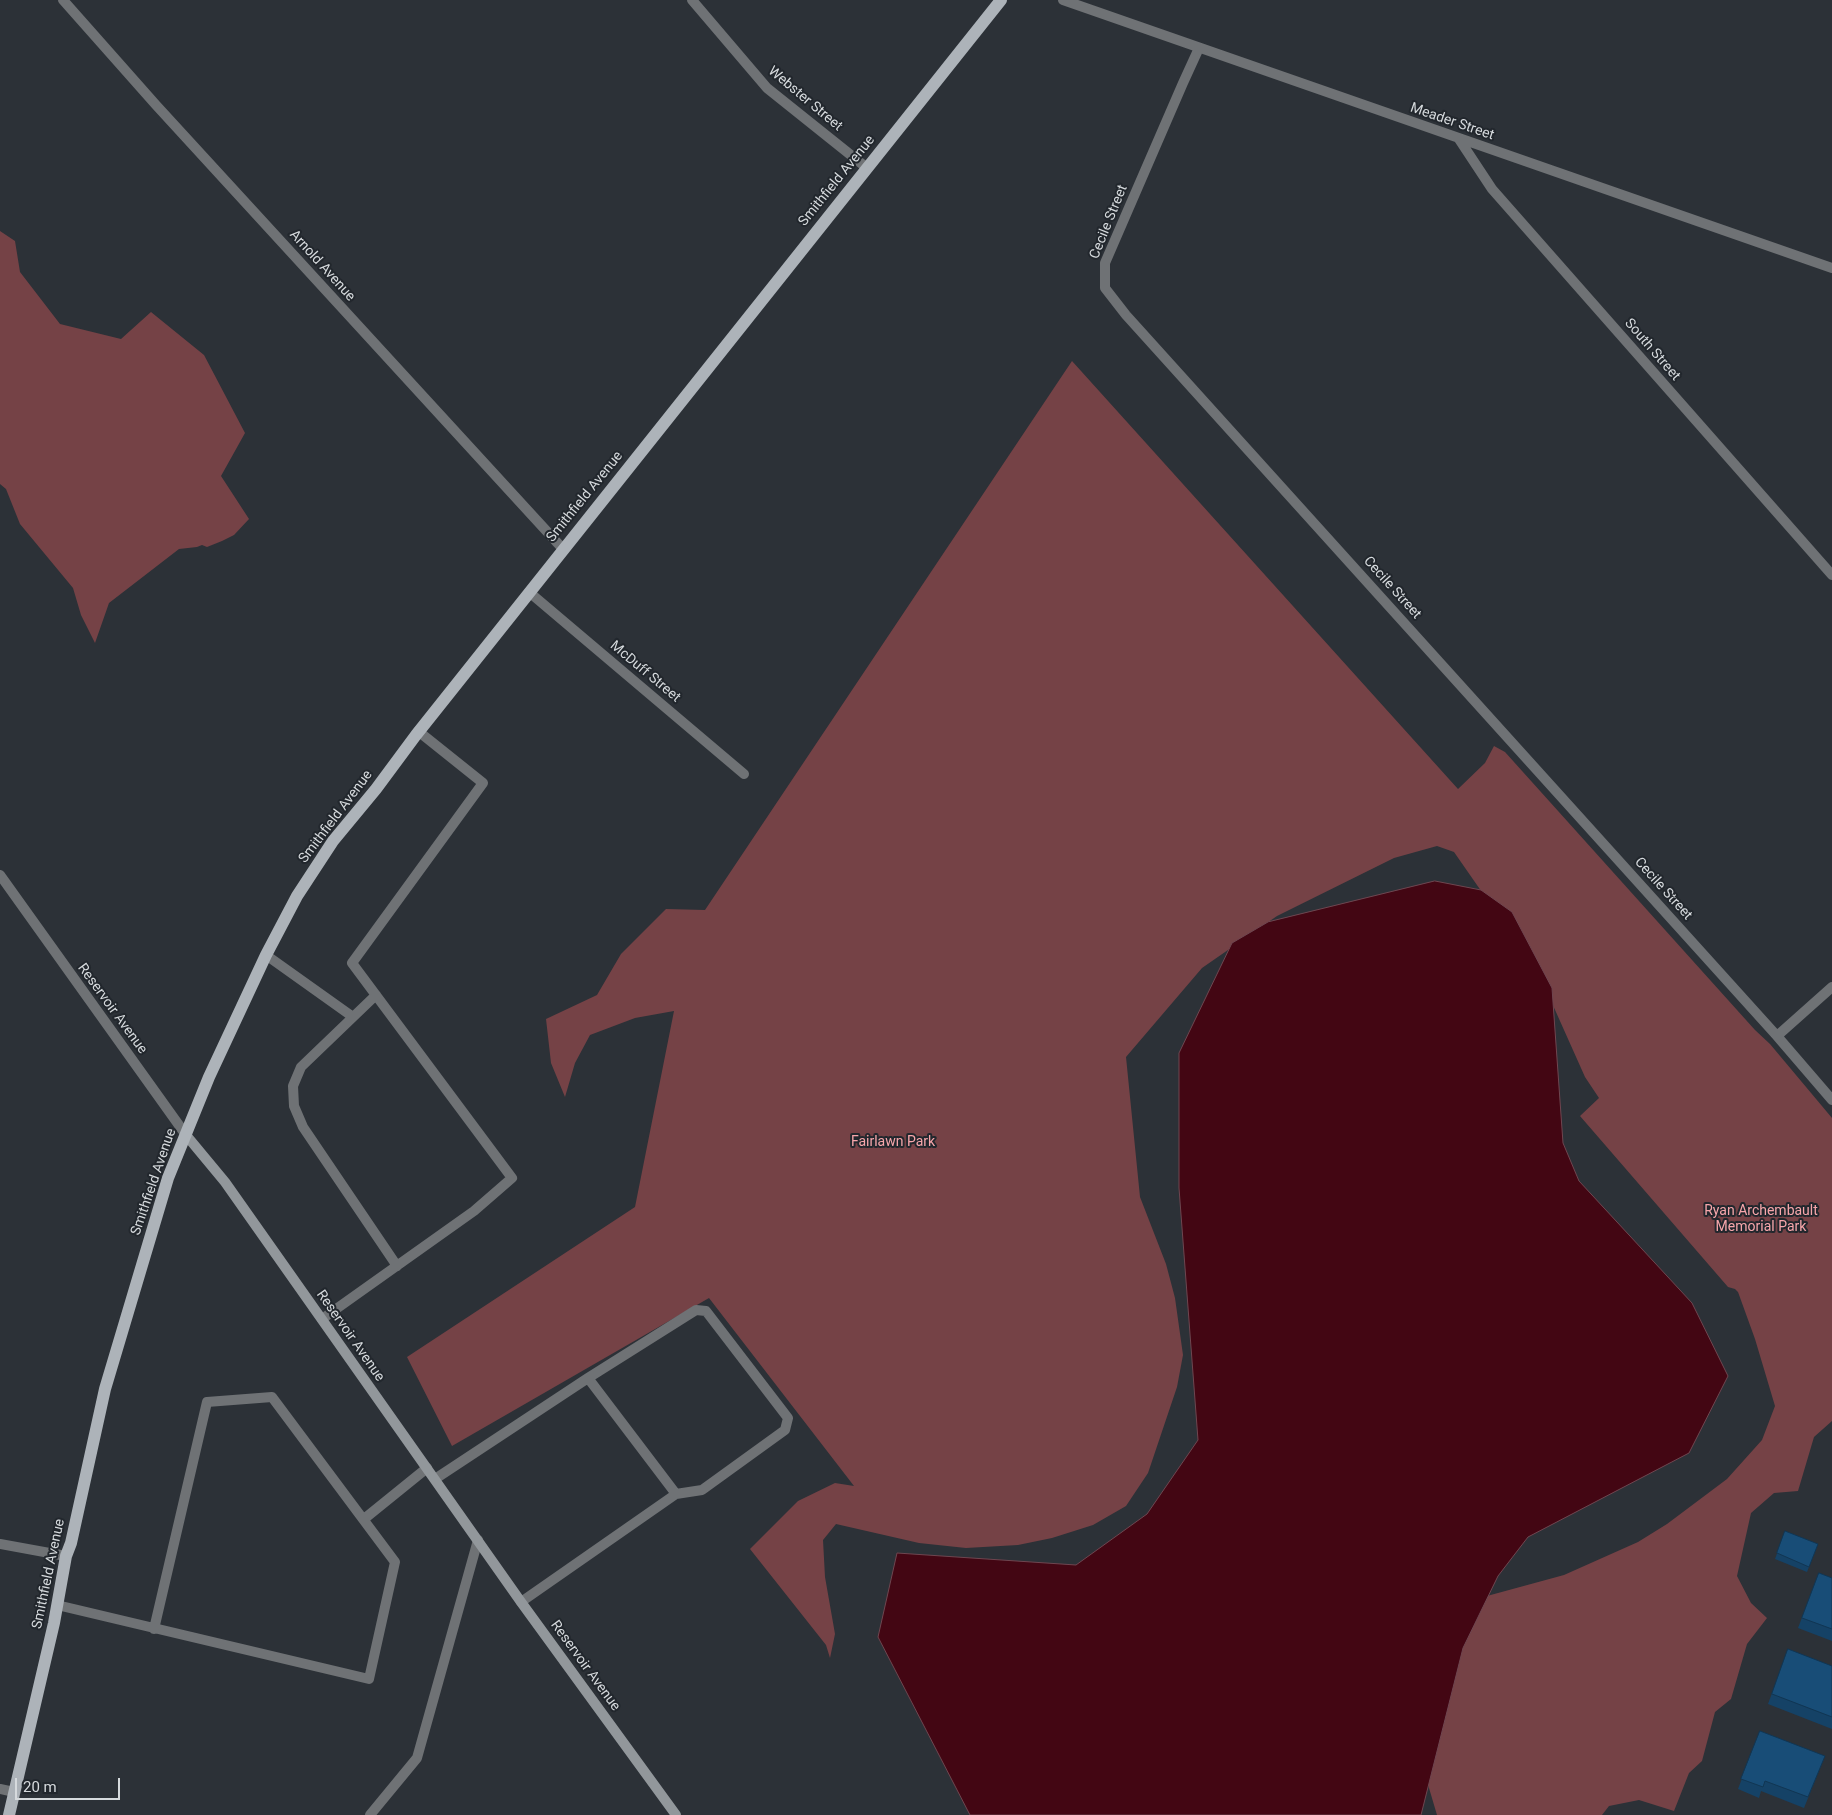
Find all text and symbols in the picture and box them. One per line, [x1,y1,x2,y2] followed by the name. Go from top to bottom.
[764,63,846,135] street label: Webster Street
[1408,100,1496,144] street label: Meader Street
[795,132,879,230] street label: Smithfield Avenue
[1087,182,1131,262] street label: Cecile Street
[286,227,358,305] street label: Arnold Avenue
[1620,316,1684,384] street label: South Street
[543,448,627,546] street label: Smithfield Avenue
[1359,553,1425,623] street label: Cecile Street
[606,638,684,706] street label: McDuff Street
[296,767,376,867] street label: Smithfield Avenue
[1630,854,1696,924] street label: Cecile Street
[74,961,150,1057] street label: Reservoir Avenue
[128,1126,180,1238] street label: Smithfield Avenue
[851,1134,935,1150] park label: Fairlawn Park
[1704,1203,1818,1236] park label: Ryan Archembault Memorial Park
[312,1287,388,1385] street label: Reservoir Avenue
[29,1517,69,1631] street label: Smithfield Avenue
[547,1618,623,1714] street label: Reservoir Avenue
[18,1768,122,1800] scale bar
[23,1778,57,1796] text: 20 m

